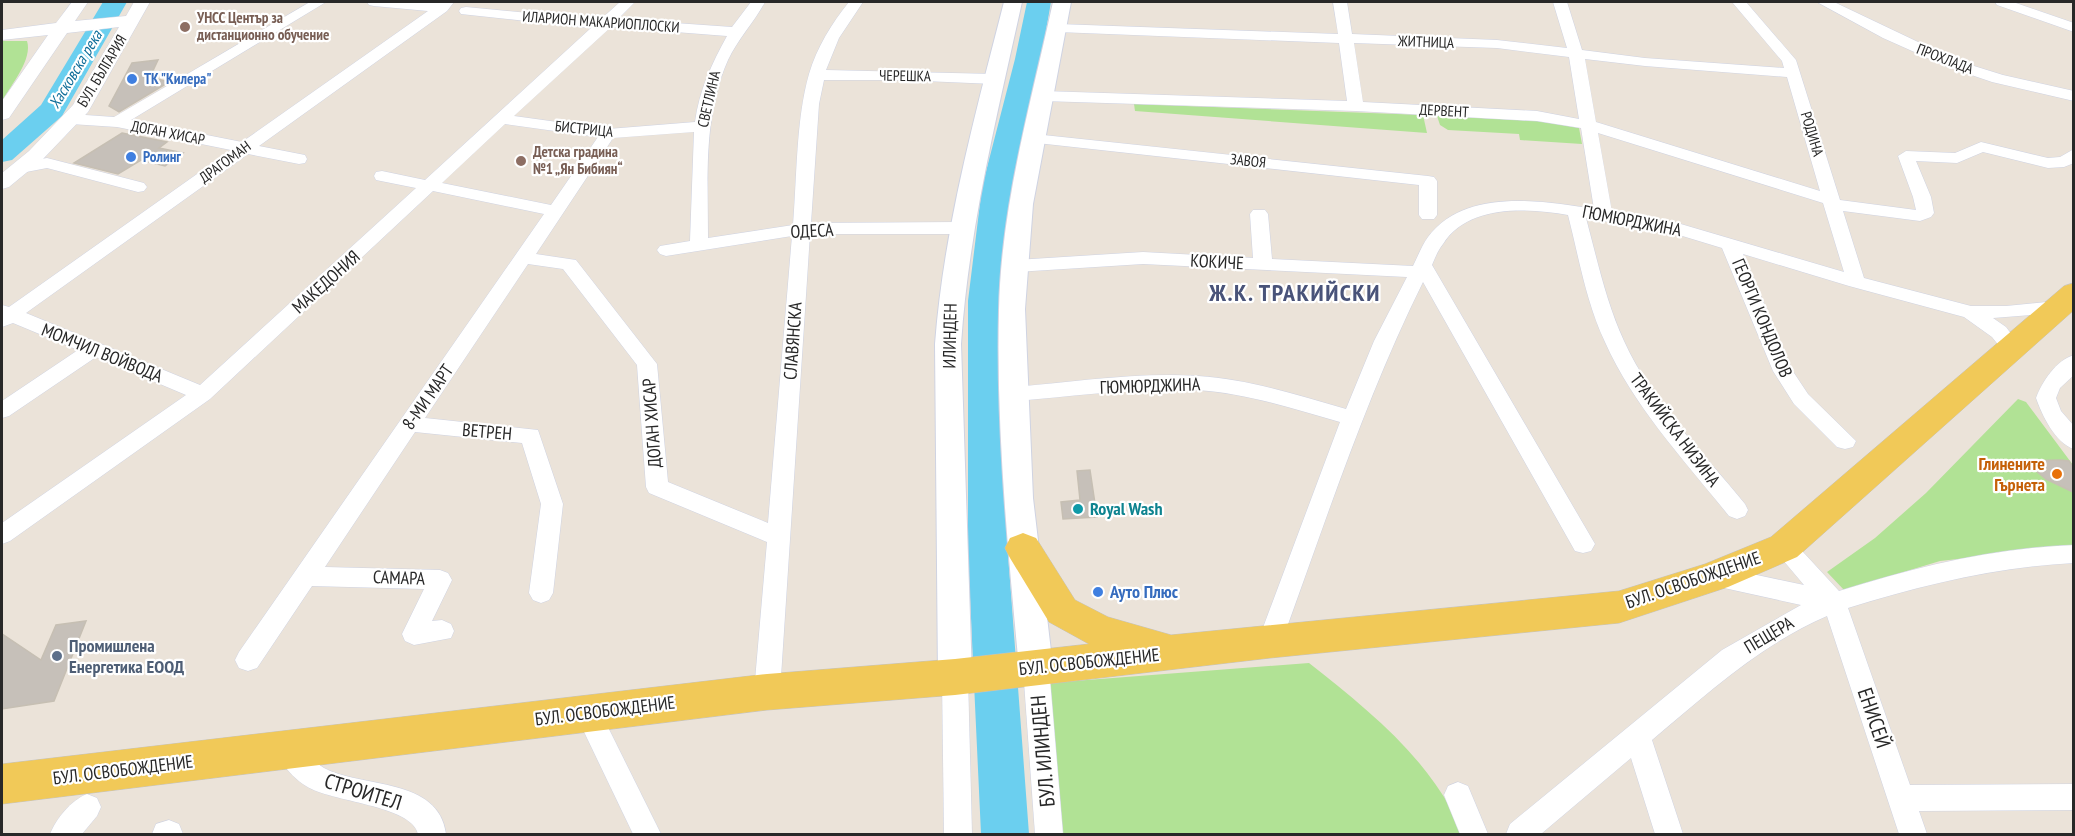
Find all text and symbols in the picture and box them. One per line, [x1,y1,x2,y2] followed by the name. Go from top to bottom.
[522,7,680,36] street label: ИЛАРИОН МАКАРИОПЛОСКИ
[196,8,329,44] place label: УНСС Център за дистанционно обучение
[178,20,192,34] marker: УНСС Център за дистанционно обучение
[44,25,107,112] water label: Хасковска река
[73,31,131,110] street label: БУЛ. БЪЛГАРИЯ
[1397,31,1455,52] street label: ЖИТНИЦА
[1914,39,1977,78] street label: ПРОХЛАДА
[879,66,932,85] street label: ЧЕРЕШКА
[693,68,724,129] street label: СВЕТЛИНА
[144,69,212,88] place label: ТК "Килера"
[125,72,139,86] marker: ТК "Килера"
[1419,100,1470,121] street label: ДЕРВЕНТ
[1797,109,1829,159] street label: РОДИНА
[130,116,207,149] street label: ДОГАН ХИСАР
[554,116,615,141] street label: БИСТРИЦА
[195,137,254,187] street label: ДРАГОМАН
[533,142,623,178] place label: Детска градина №1 „Ян Бибиян“
[143,147,181,166] place label: Ролинг
[1229,149,1267,172] street label: ЗАВОЯ
[124,150,138,164] marker: Ролинг
[514,154,528,168] marker: Детска градина №1 „Ян Бибиян“
[1581,200,1684,241] street label: ГЮМЮРДЖИНА
[790,218,835,243] street label: ОДЕСА
[287,245,364,318] street label: МАКЕДОНИЯ
[1190,249,1244,274] street label: КОКИЧЕ
[1727,255,1798,381] street label: ГЕОРГИ КОНДОЛОВ
[1208,277,1381,308] district label: Ж.К. ТРАКИЙСКИ
[778,301,807,381] street label: СЛАВЯНСКА
[937,303,962,369] street label: ИЛИНДЕН
[38,318,167,387] street label: МОМЧИЛ ВОЙВОДА
[397,360,458,434] street label: 8-МИ МАРТ
[1625,368,1726,491] street label: ТРАКИЙСКА НИЗИНА
[1099,372,1201,399] street label: ГЮМЮРДЖИНА
[637,378,666,469] street label: ДОГАН ХИСАР
[461,418,513,445] street label: ВЕТРЕН
[1978,452,2045,496] place label: Глинените Гърнета
[2050,467,2064,481] marker: Глинените Гърнета
[1090,497,1162,520] place label: Royal Wash
[1071,502,1085,516] marker: Royal Wash
[1622,546,1763,613] street label: БУЛ. ОСВОБОЖДЕНИЕ
[373,565,426,590] street label: САМАРА
[1109,580,1179,603] place label: Ауто Плюс
[1091,585,1105,599] marker: Ауто Плюс
[1740,611,1798,658] street label: ПЕЩЕРА
[69,634,185,678] place label: Промишлена Енергетика ЕООД
[1018,643,1160,680] street label: БУЛ. ОСВОБОЖДЕНИЕ
[50,649,64,663] marker: Промишлена Енергетика ЕООД
[1852,684,1897,751] street label: ЕНИСЕЙ
[533,690,676,731] street label: БУЛ. ОСВОБОЖДЕНИЕ
[1024,694,1061,808] street label: БУЛ. ИЛИНДЕН
[51,749,194,790] street label: БУЛ. ОСВОБОЖДЕНИЕ
[321,767,405,816] street label: СТРОИТЕЛ

